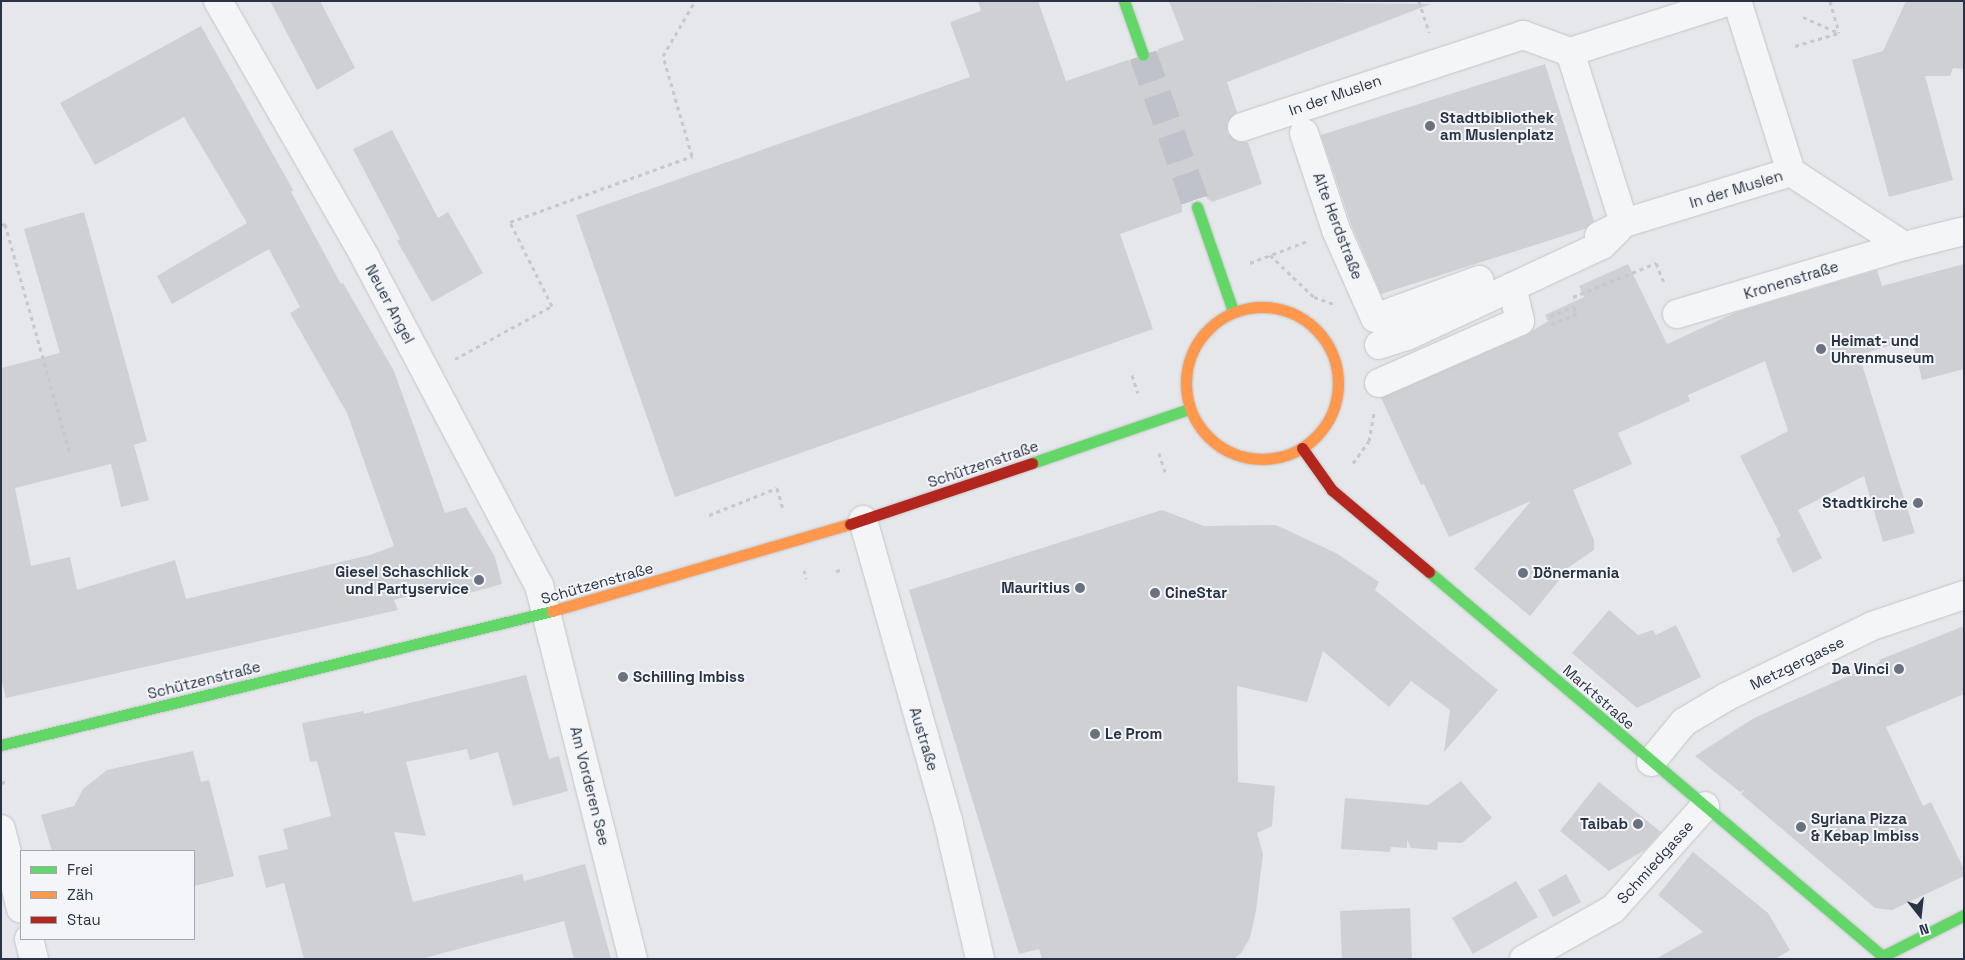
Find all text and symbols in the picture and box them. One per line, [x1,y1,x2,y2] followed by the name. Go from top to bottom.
[1286,71,1384,119] street label: In der Muslen
[1440,108,1554,143] place label: Stadtbibliothek am Muslenplatz
[1424,120,1436,132] marker: Stadtbibliothek am Muslenplatz
[1687,166,1785,212] street label: In der Muslen
[1309,170,1367,282] street label: Alte Herdstraße
[1741,257,1841,303] street label: Kronenstraße
[362,261,418,347] street label: Neuer Angel
[1831,331,1934,366] place label: Heimat- und Uhrenmuseum
[1815,343,1827,355] marker: Heimat- und Uhrenmuseum
[925,437,1041,491] street label: Schützenstraße
[1822,494,1908,512] place label: Stadtkirche
[1912,497,1924,509] marker: Stadtkirche
[539,558,655,608] street label: Schützenstraße
[335,562,469,597] place label: Giesel Schaschlick und Partyservice
[1533,564,1619,582] place label: Dönermania
[1517,567,1529,579] marker: Dönermania
[473,574,485,586] marker: Giesel Schaschlick und Partyservice
[1001,579,1070,597] place label: Mauritius
[1074,582,1086,594] marker: Mauritius
[1165,584,1227,602] place label: CineStar
[1149,587,1161,599] marker: CineStar
[1747,632,1847,694] street label: Metzgergasse
[146,657,262,703] street label: Schützenstraße
[1831,660,1889,678] place label: Da Vinci
[1559,661,1639,733] street label: Marktstraße
[1893,663,1905,675] marker: Da Vinci
[633,668,745,686] place label: Schilling Imbiss
[617,671,629,683] marker: Schilling Imbiss
[906,705,942,773] street label: Austraße
[566,724,614,848] street label: Am Vorderen See
[1105,725,1162,743] place label: Le Prom
[1089,728,1101,740] marker: Le Prom
[1811,809,1919,844] place label: Syriana Pizza & Kebap Imbiss
[1580,815,1628,833] place label: Taibab
[1613,817,1697,907] street label: Schmiedgasse
[1632,818,1644,830] marker: Taibab
[1795,821,1807,833] marker: Syriana Pizza & Kebap Imbiss
[20,850,195,940] legend
[67,860,93,879] text: Frei
[67,885,93,904] text: Zäh
[1895,890,1945,940] north arrow
[67,910,101,929] text: Stau
[1917,919,1931,939] text: N

